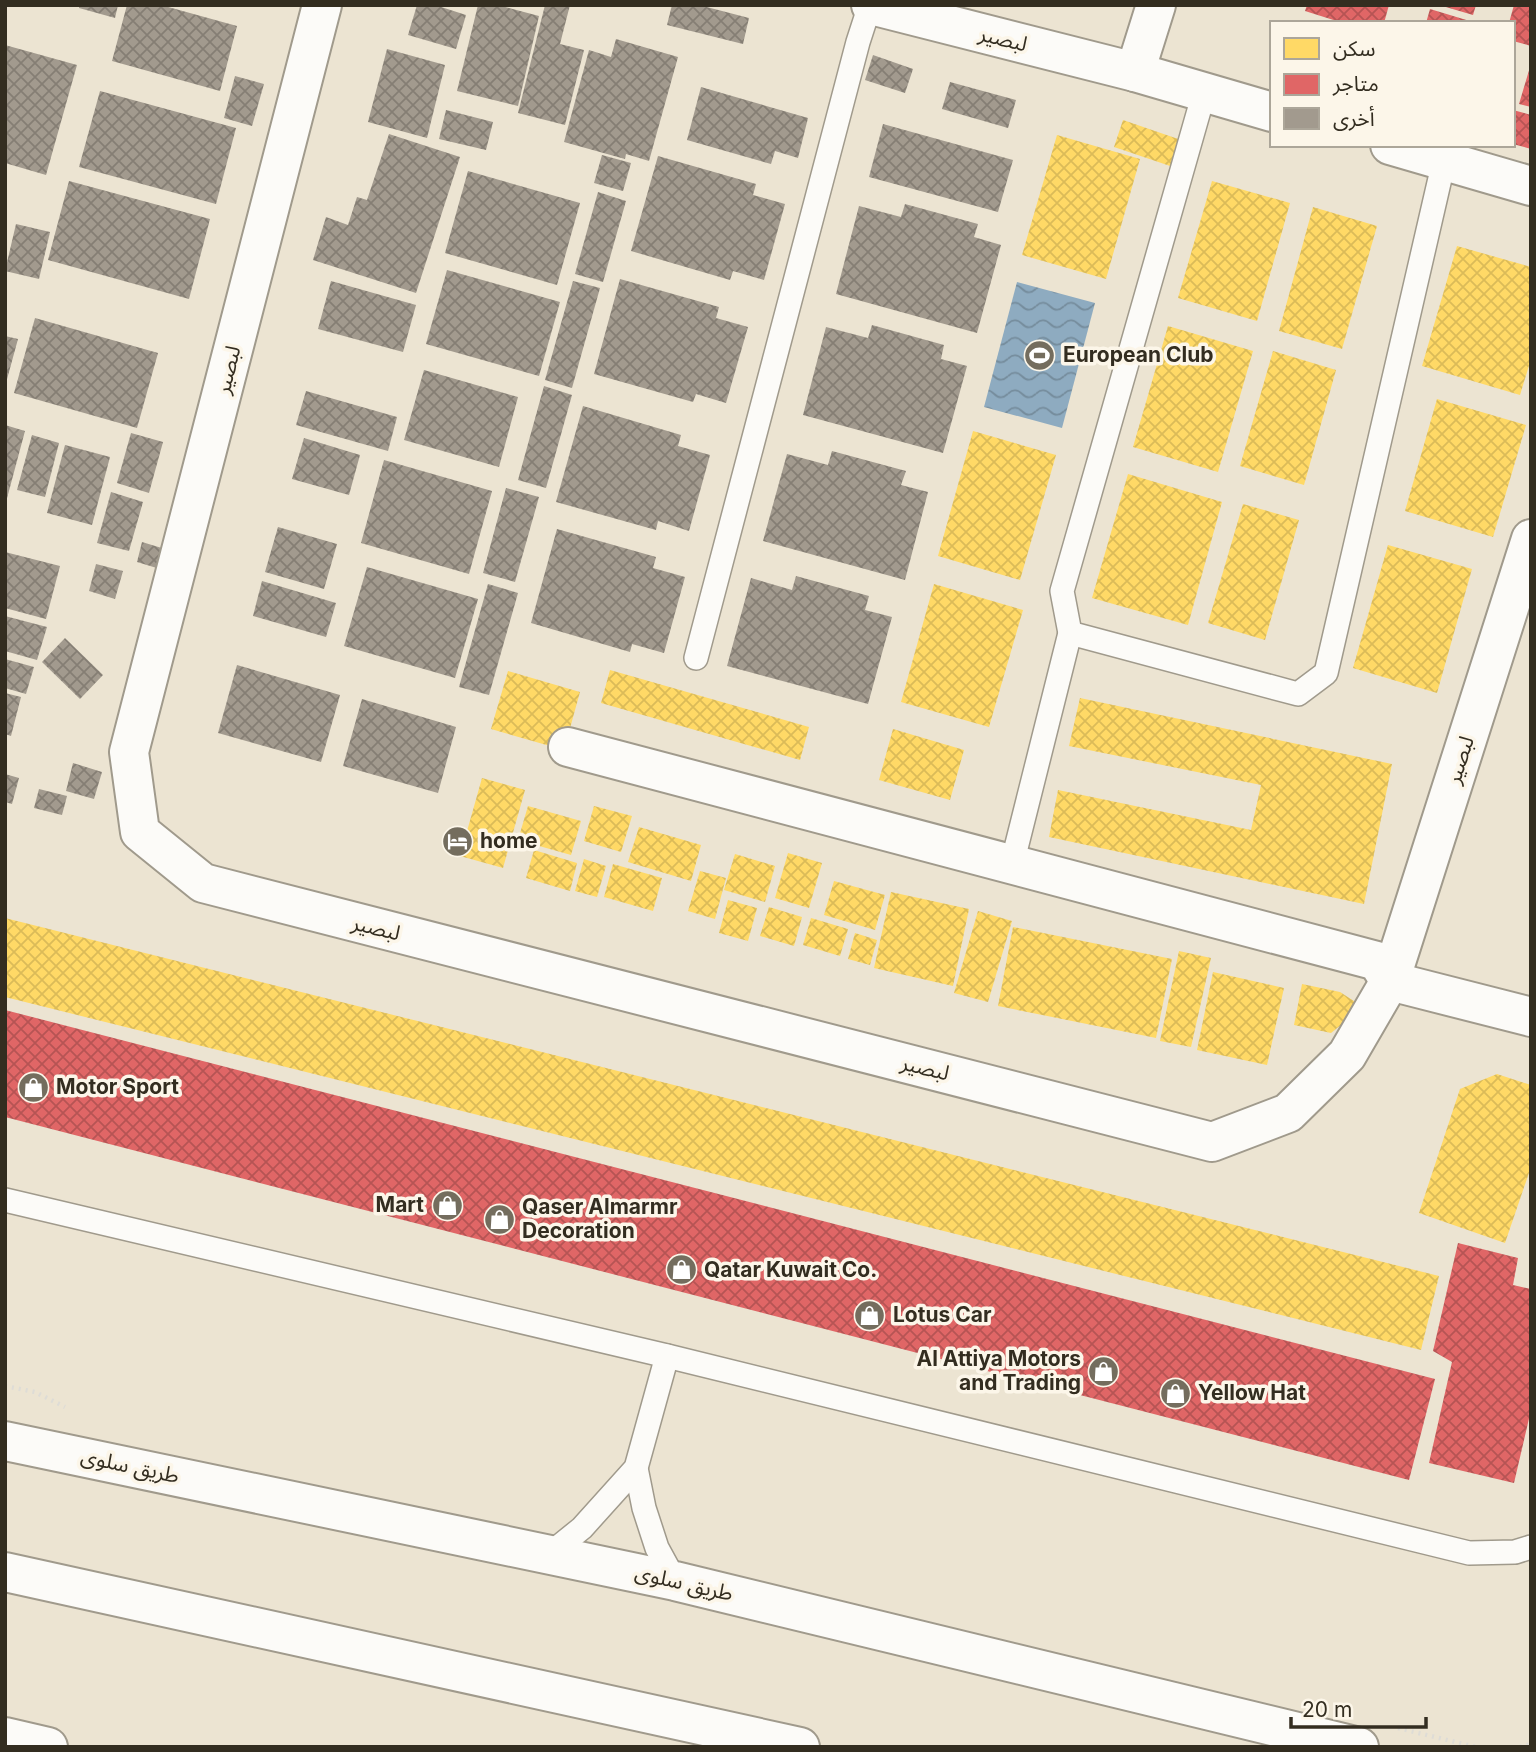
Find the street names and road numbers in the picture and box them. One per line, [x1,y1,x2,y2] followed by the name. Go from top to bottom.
[975,20,1030,57] street label: لبصير
[209,343,246,398] street label: لبصير
[1440,733,1479,788] street label: لبصير
[348,909,403,946] street label: لبصير
[897,1049,952,1086] street label: لبصير
[79,1443,181,1489] street label: طريق سلوى
[633,1559,735,1607] street label: طريق سلوى

